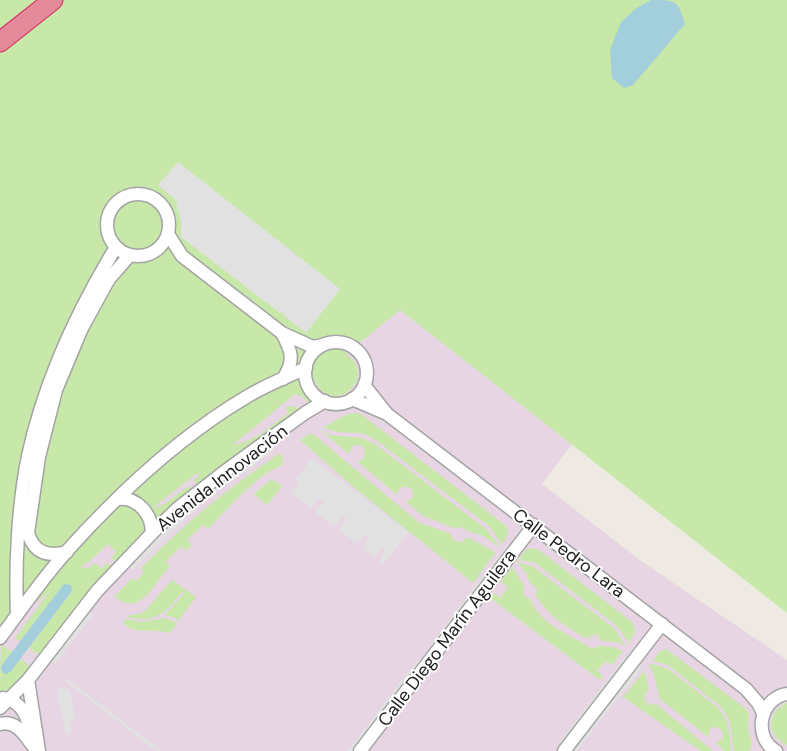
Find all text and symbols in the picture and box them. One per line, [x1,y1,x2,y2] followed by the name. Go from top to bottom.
[151,419,293,537] street label: Avenida Innovación
[508,503,630,603] street label: Calle Pedro Lara
[372,545,522,731] street label: Calle Diego Marín Aguilera

